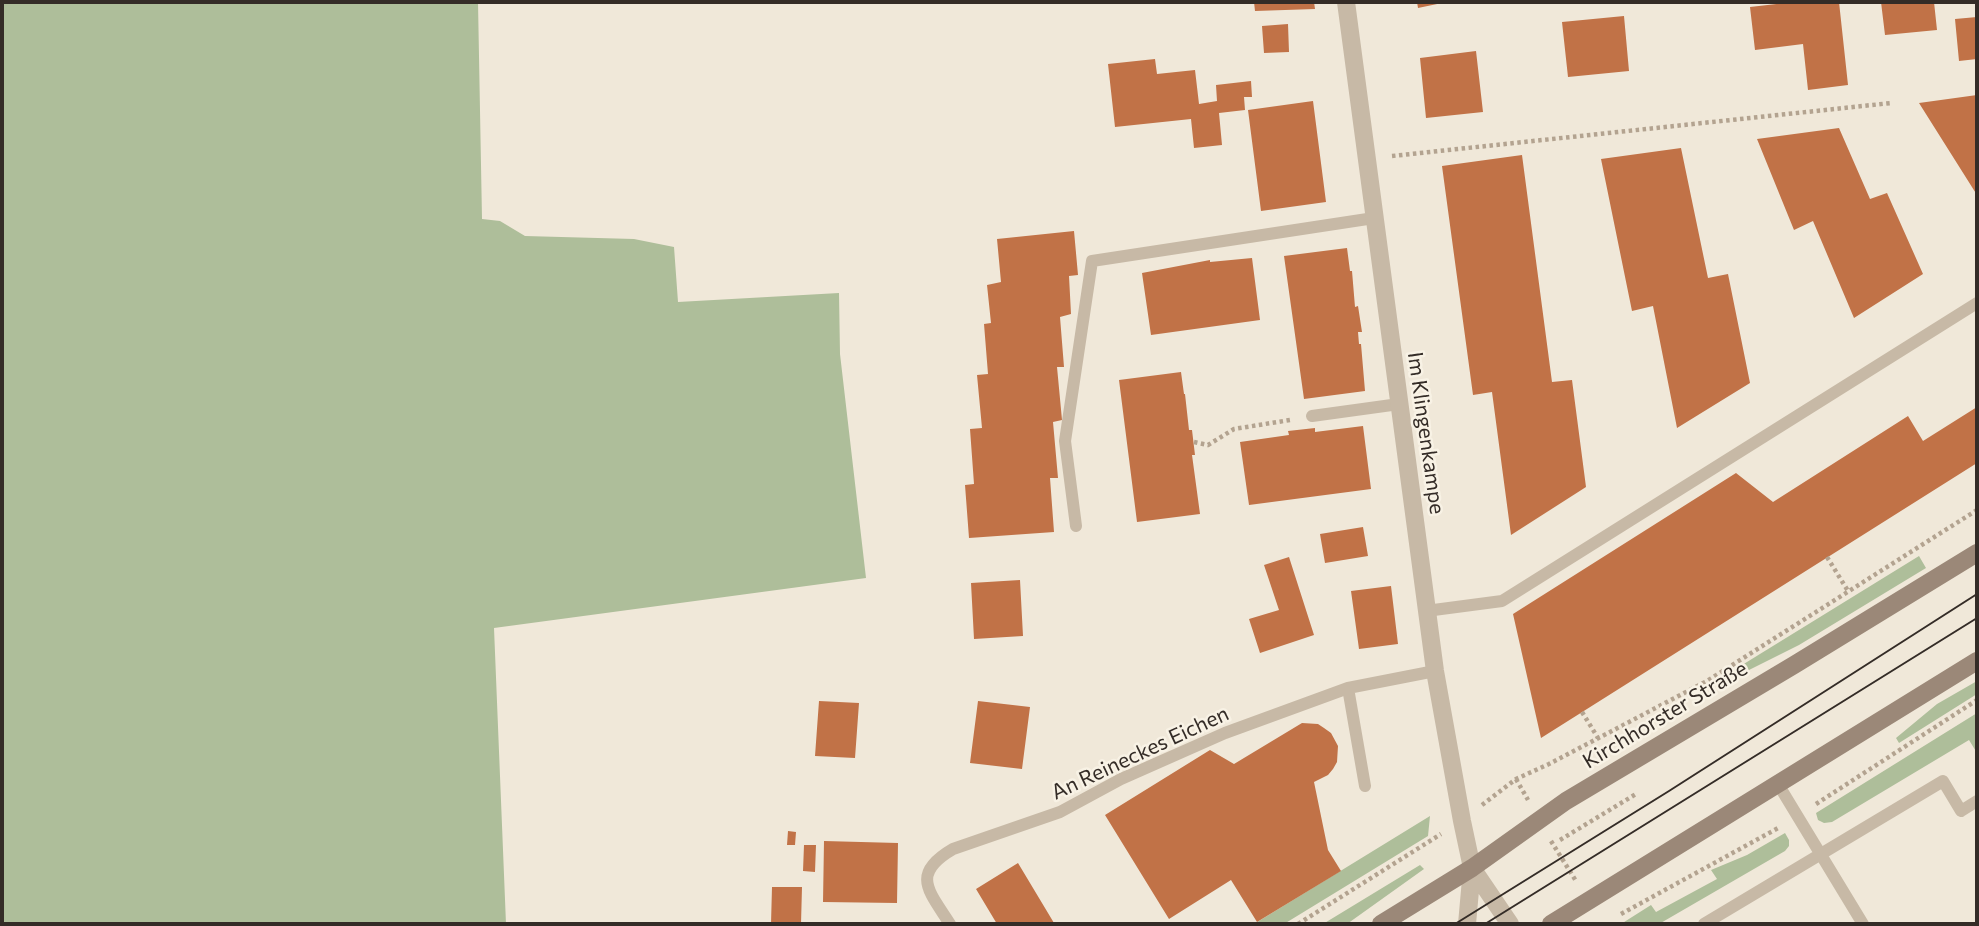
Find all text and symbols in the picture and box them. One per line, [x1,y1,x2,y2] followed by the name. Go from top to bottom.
[1402,350,1450,516] street label: Im Klingenkampe
[1578,656,1752,774] street label: Kirchhorster Straße
[1047,701,1233,805] street label: An Reineckes Eichen

